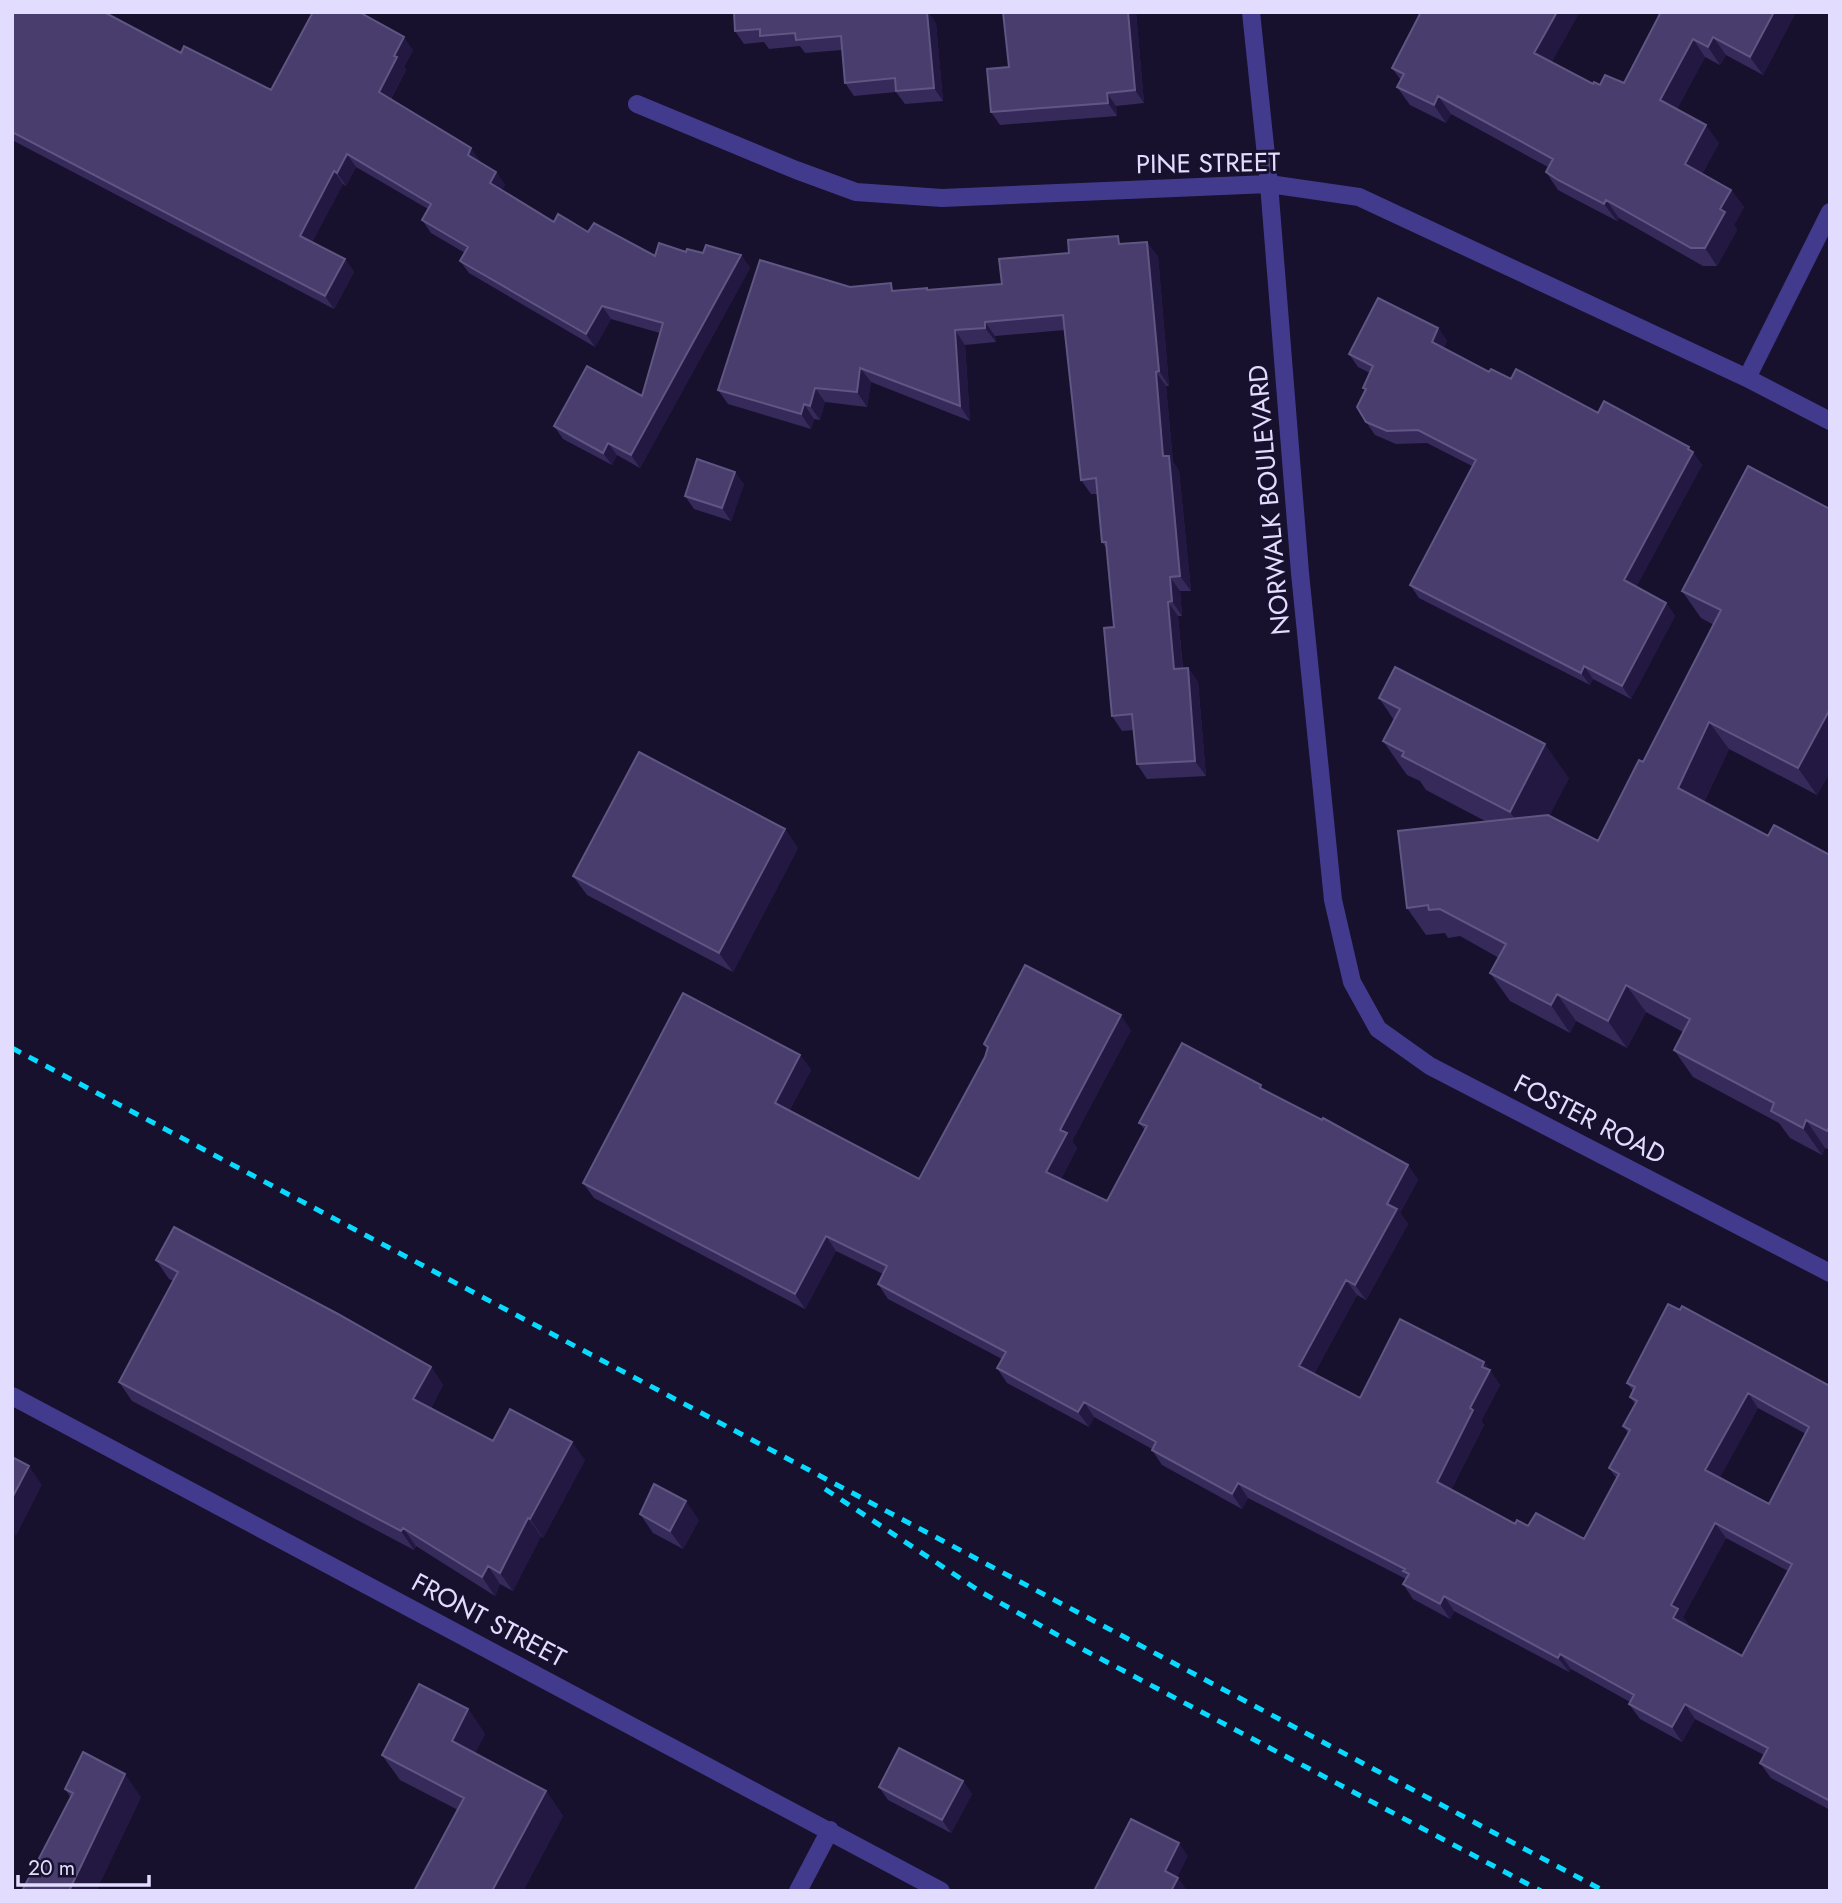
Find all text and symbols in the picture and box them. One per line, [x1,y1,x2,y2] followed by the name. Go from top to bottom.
[1135,143,1281,183] street label: PINE STREET
[1238,363,1300,637] street label: NORWALK BOULEVARD
[1508,1064,1672,1174] street label: FOSTER ROAD
[405,1563,573,1677] street label: FRONT STREET
[18,1843,149,1887] scale bar
[28,1853,75,1883] text: 20 m

